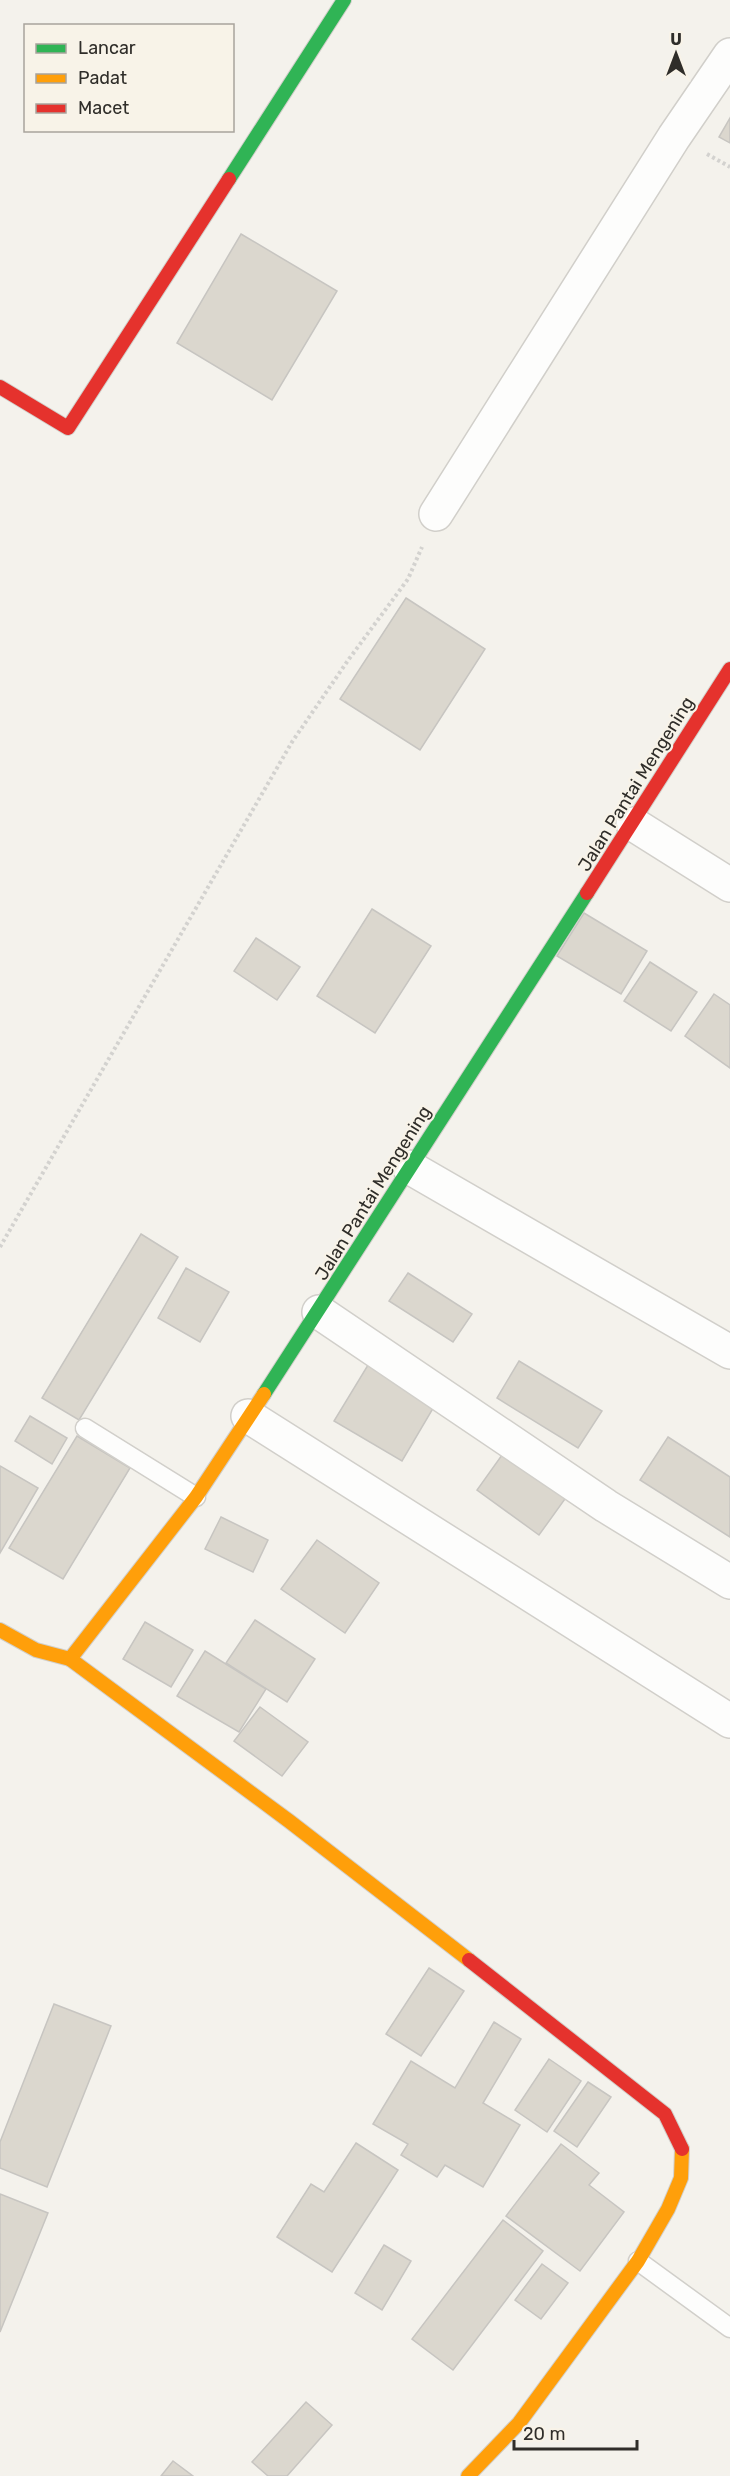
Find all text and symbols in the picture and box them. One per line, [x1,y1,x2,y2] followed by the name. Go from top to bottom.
[24,24,234,132] legend
[646,24,706,84] north arrow
[670,30,682,49] text: U
[78,37,136,59] text: Lancar
[78,67,127,89] text: Padat
[78,97,129,119] text: Macet
[573,693,699,875] street label: Jalan Pantai Mengening
[310,1102,436,1284] street label: Jalan Pantai Mengening
[514,2413,637,2451] scale bar
[523,2423,565,2445] text: 20 m

